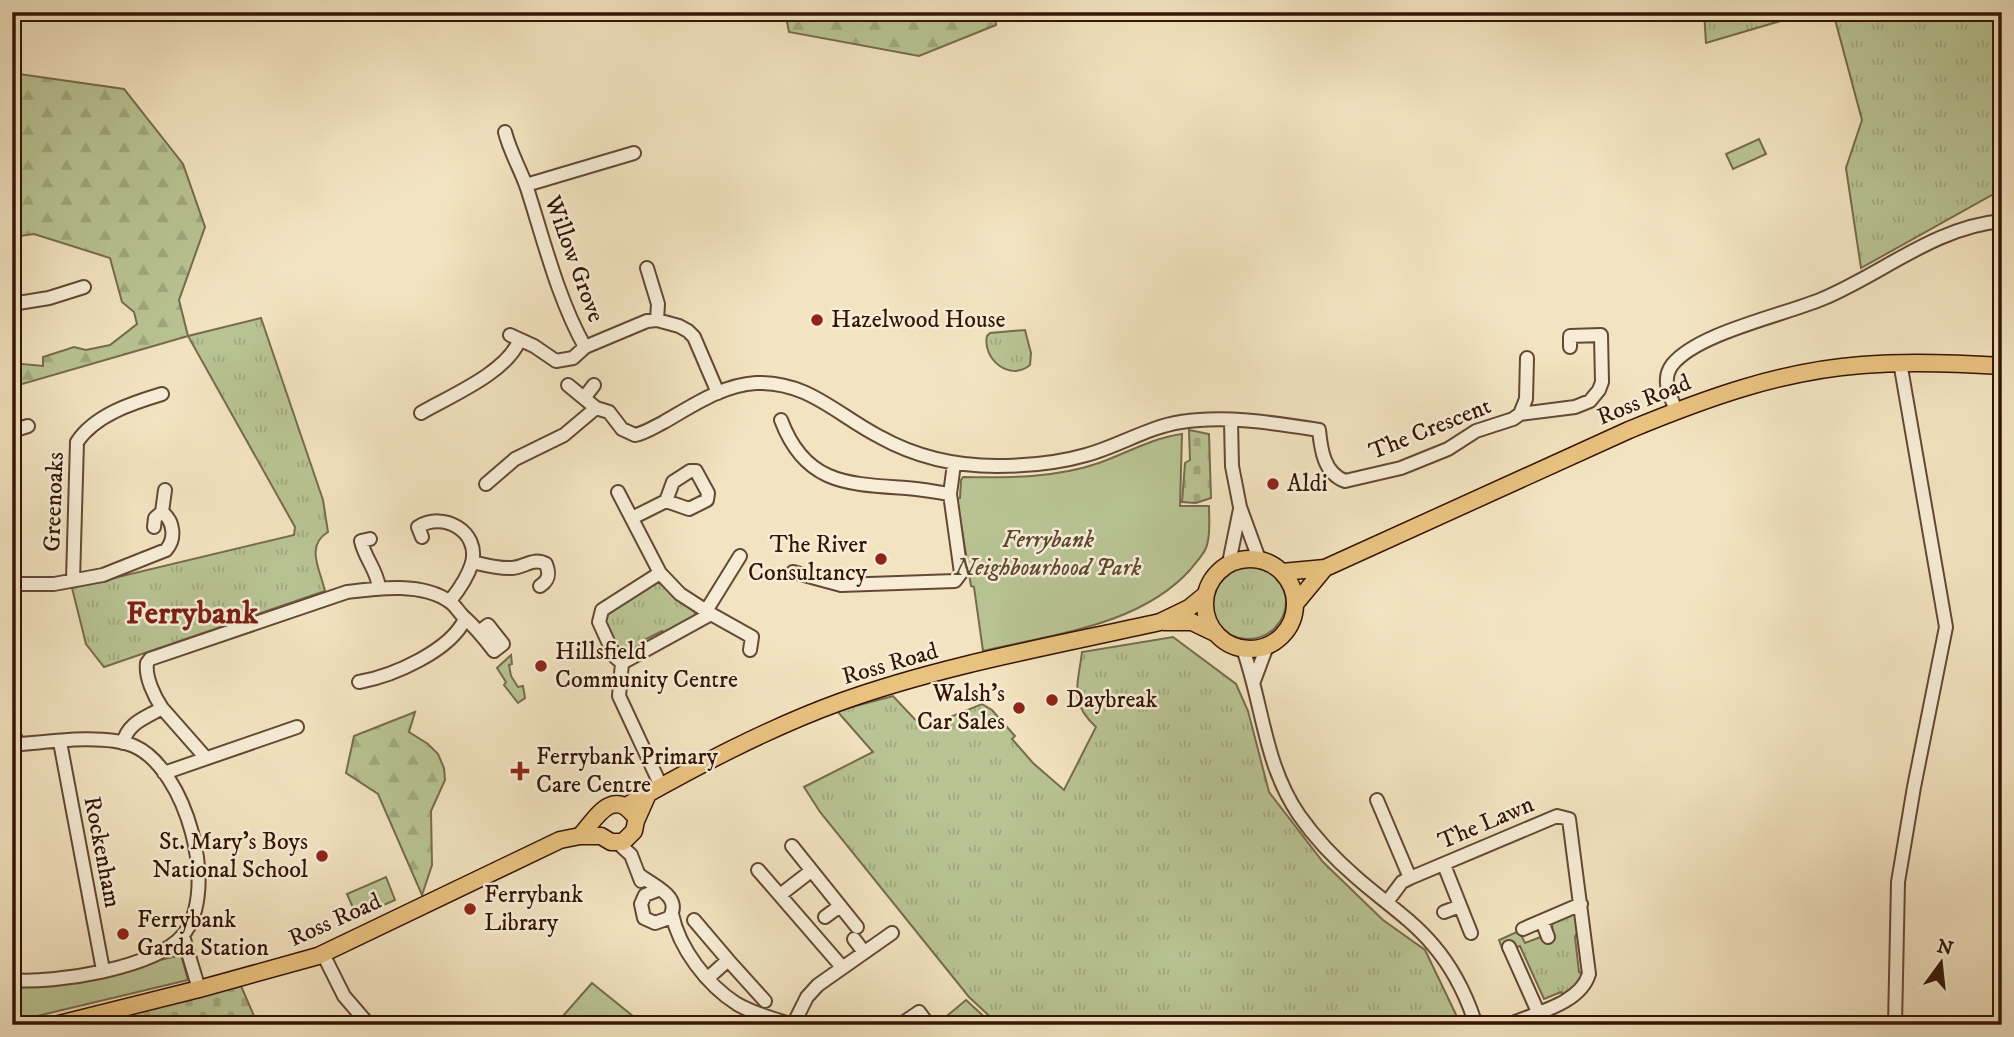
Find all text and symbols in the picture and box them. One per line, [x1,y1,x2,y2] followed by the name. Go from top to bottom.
[537,191,611,326] street label: Willow Grove
[831,305,1006,335] place label: Hazelwood House
[809,312,825,328] marker: Hazelwood House
[1593,368,1695,432] street label: Ross Road
[1365,391,1496,467] street label: The Crescent
[37,452,71,552] street label: Greenoaks
[1287,469,1328,499] place label: Aldi
[1265,476,1281,492] marker: Aldi
[953,525,1141,583] park label: Ferrybank Neighbourhood Park
[748,530,868,588] place label: The River Consultancy
[873,551,889,567] marker: The River Consultancy
[126,594,259,634] district label: Ferrybank
[839,636,941,692] street label: Ross Road
[555,637,738,695] place label: Hillsfield Community Centre
[533,658,549,674] marker: Hillsfield Community Centre
[917,679,1005,737] place label: Walsh's Car Sales
[1066,685,1158,715] place label: Daybreak
[1044,692,1060,708] marker: Daybreak
[1011,700,1027,716] marker: Walsh's Car Sales
[536,742,719,800] place label: Ferrybank Primary Care Centre
[510,761,530,781] marker: Ferrybank Primary Care Centre
[1434,789,1539,857] street label: The Lawn
[77,794,127,910] street label: Rockenham
[152,827,309,885] place label: St. Mary's Boys National School
[314,848,330,864] marker: St. Mary's Boys National School
[484,880,583,938] place label: Ferrybank Library
[284,886,386,954] street label: Ross Road
[462,901,478,917] marker: Ferrybank Library
[137,905,269,963] place label: Ferrybank Garda Station
[115,926,131,942] marker: Ferrybank Garda Station
[1906,928,1976,998] north arrow
[1934,935,1956,961] text: N

